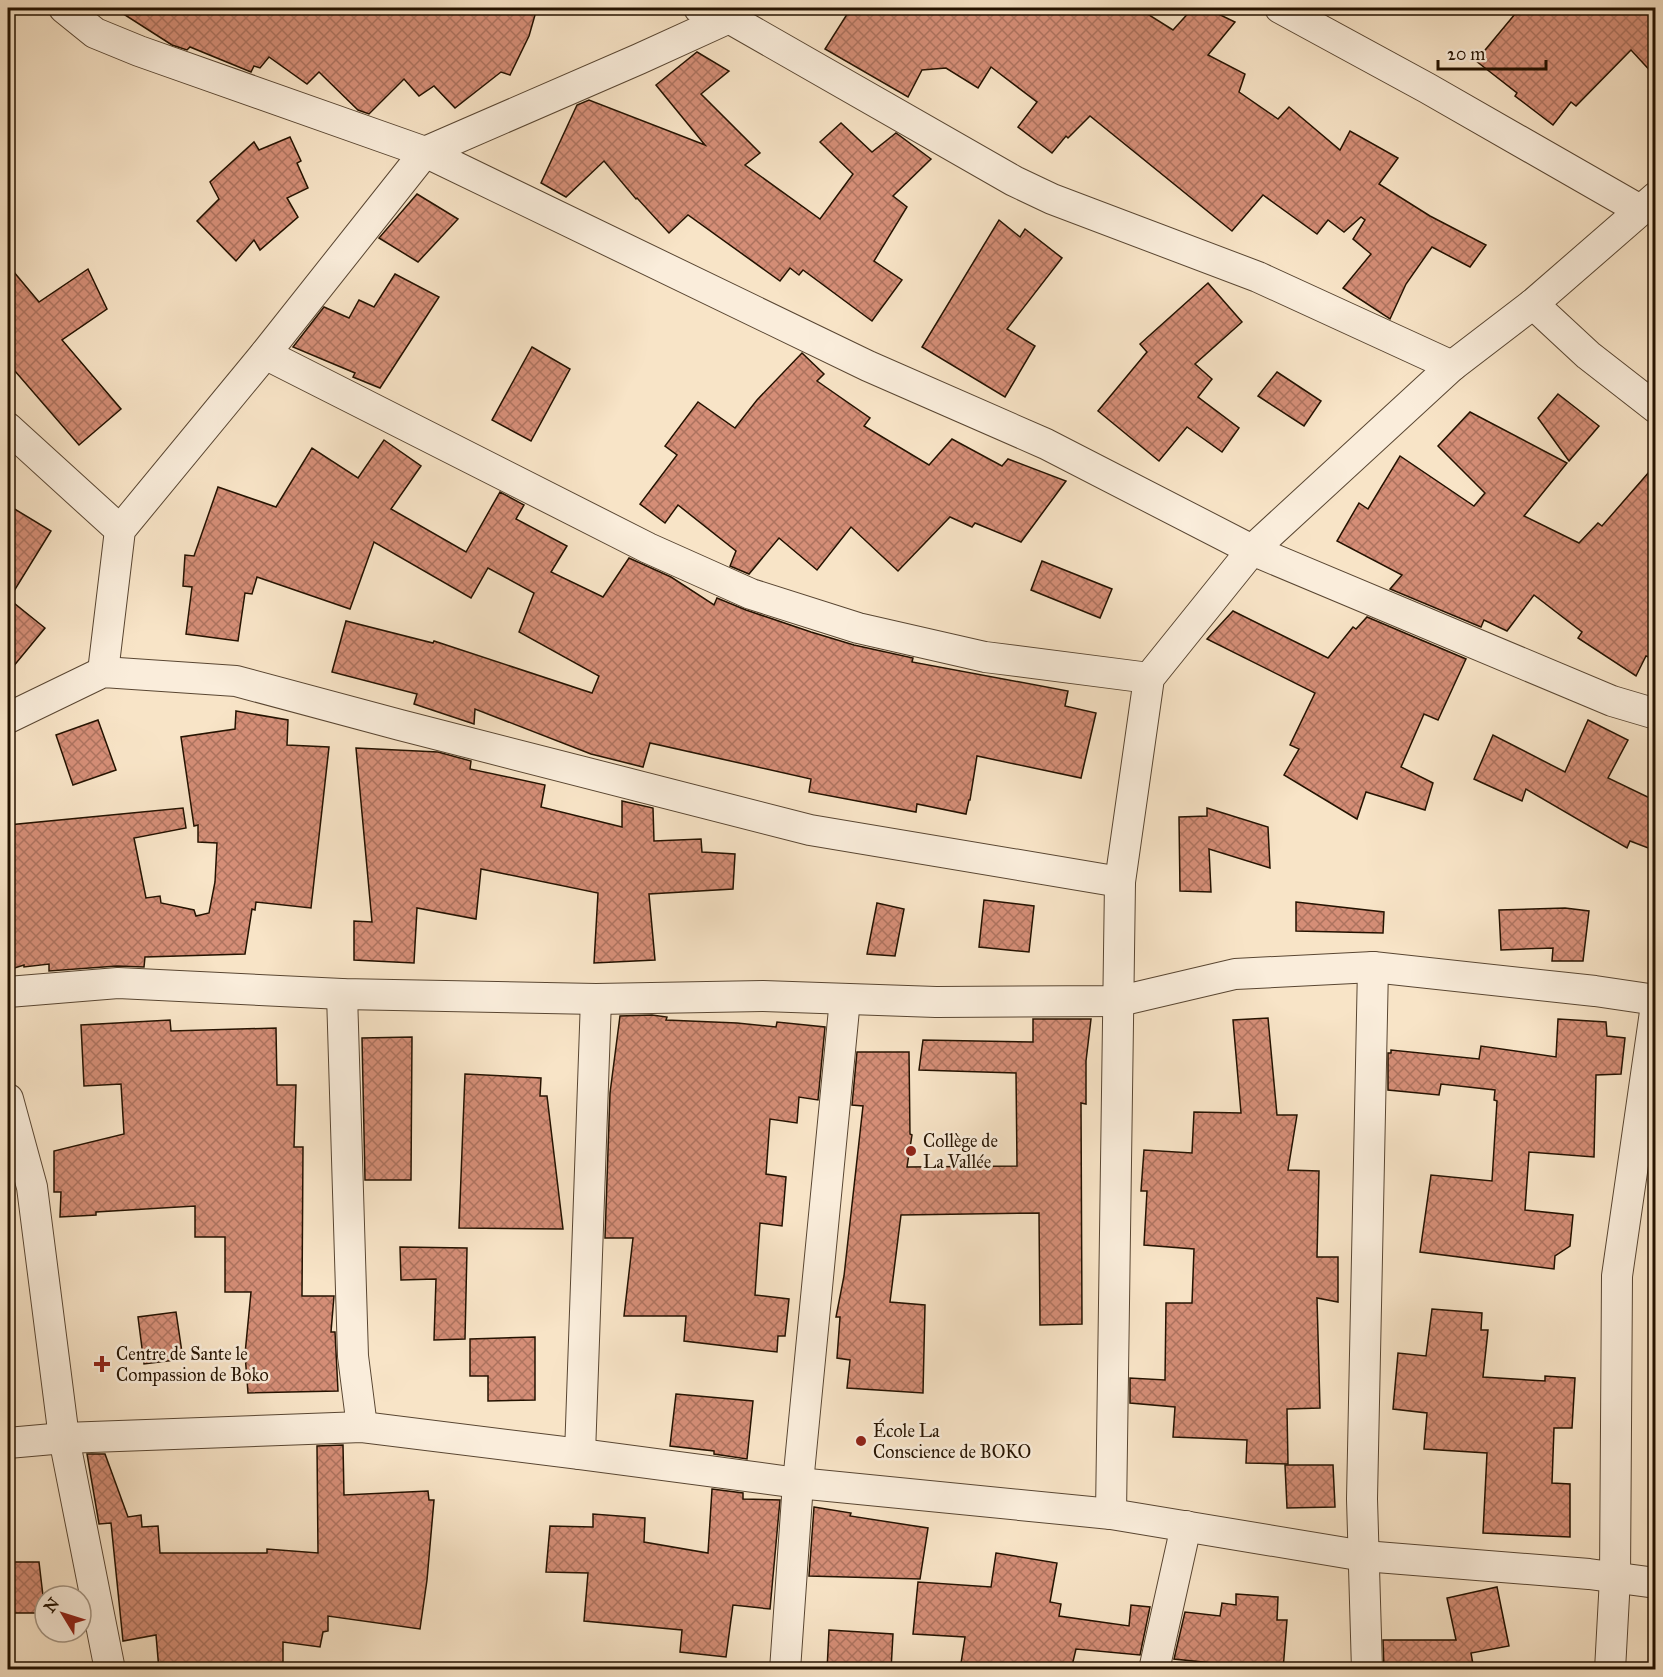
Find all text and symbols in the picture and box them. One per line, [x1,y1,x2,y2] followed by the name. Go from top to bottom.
[1438,33,1546,71] scale bar
[1447,43,1485,65] text: 20 m
[923,1130,998,1173] place label: Collège de La Vallée
[904,1144,918,1158] marker: Collège de La Vallée
[116,1343,269,1386] place label: Centre de Sante le Compassion de Boko
[93,1355,111,1373] marker: Centre de Sante le Compassion de Boko
[873,1418,1031,1463] place label: École La Conscience de BOKO
[854,1434,868,1448] marker: École La Conscience de BOKO
[33,1584,93,1644] north arrow
[40,1594,63,1616] text: N

